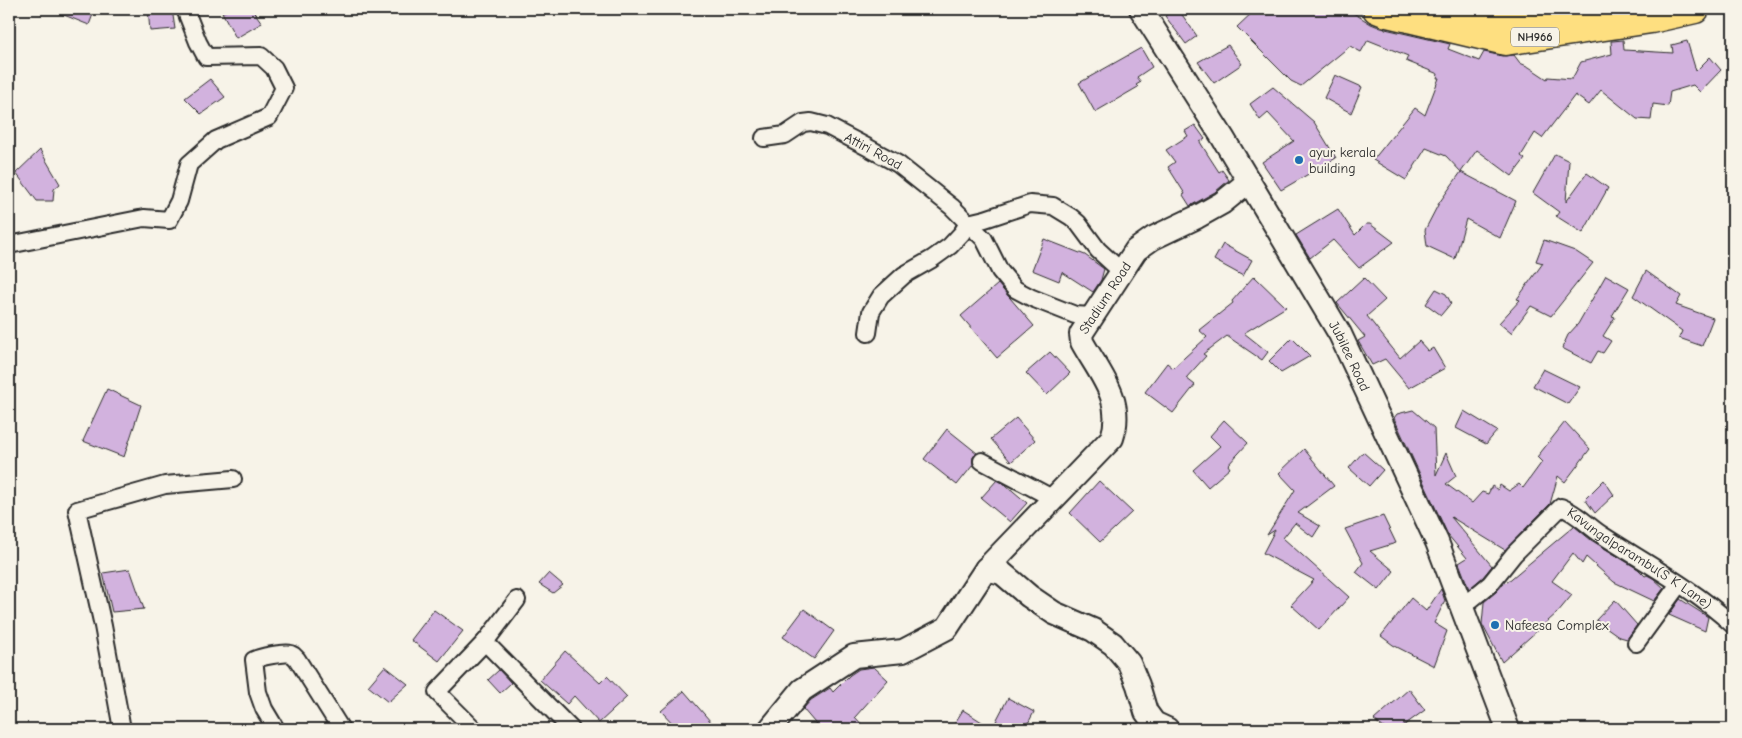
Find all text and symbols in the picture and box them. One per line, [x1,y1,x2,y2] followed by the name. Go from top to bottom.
[1511,28,1559,46] road number: NH966
[842,128,905,173] street label: Attiri Road
[1309,144,1376,177] place label: ayur kerala building
[1293,154,1305,166] marker: ayur kerala building
[1075,258,1135,337] street label: Stadium Road
[1325,317,1374,394] street label: Jubilee Road
[1564,503,1715,612] street label: Kavungalparambu(S K Lane)
[1505,617,1609,634] place label: Nafeesa Complex
[1489,619,1501,631] marker: Nafeesa Complex

